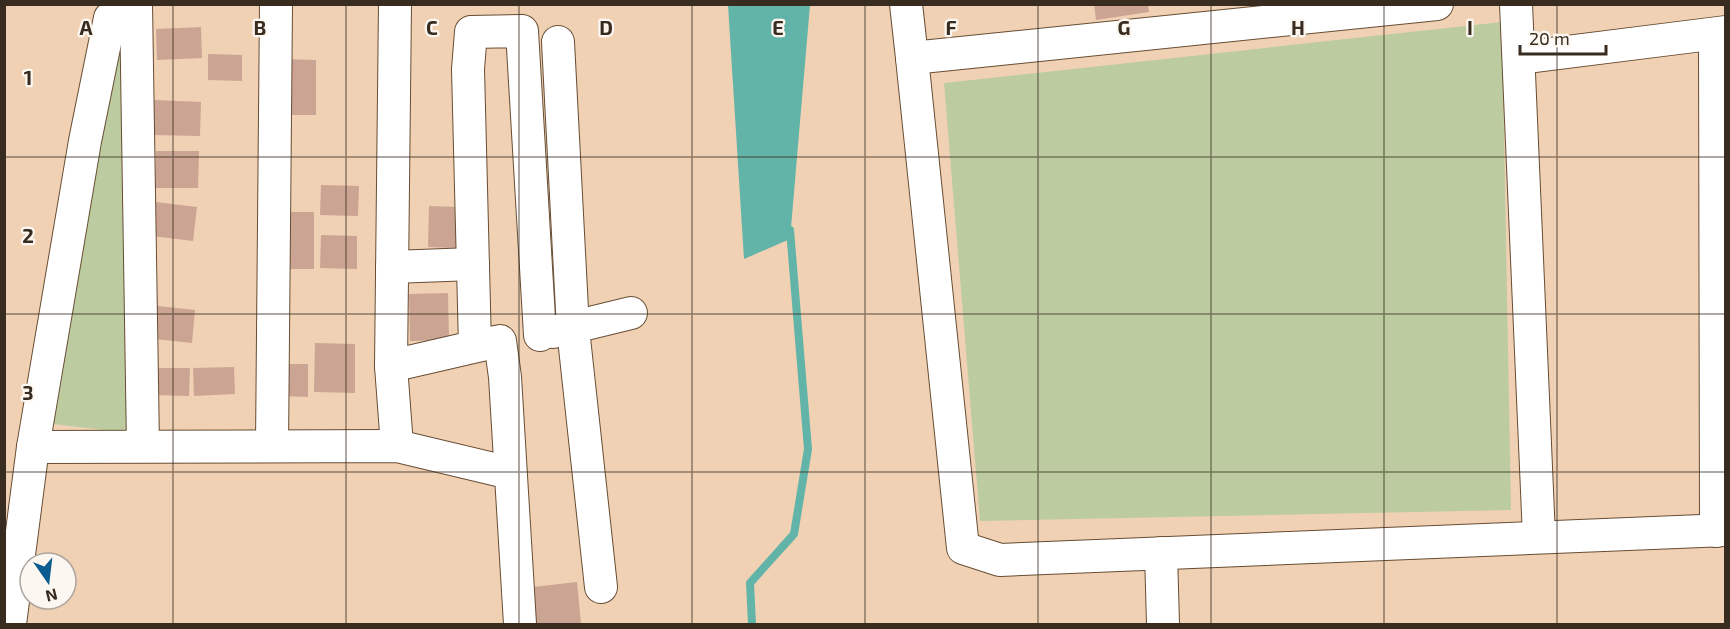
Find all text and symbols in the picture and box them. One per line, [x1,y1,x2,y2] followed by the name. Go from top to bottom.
[79,15,93,39] text: A
[254,15,266,39] text: B
[426,15,438,39] text: C
[599,15,613,39] text: D
[772,15,784,39] text: E
[945,15,957,39] text: F
[1118,15,1130,39] text: G
[1291,15,1305,39] text: H
[1467,15,1473,39] text: I
[1520,18,1606,56] scale bar
[1529,27,1570,49] text: 20 m
[24,65,32,89] text: 1
[22,223,34,247] text: 2
[22,380,34,404] text: 3
[18,551,78,611] north arrow
[44,585,60,607] text: N

